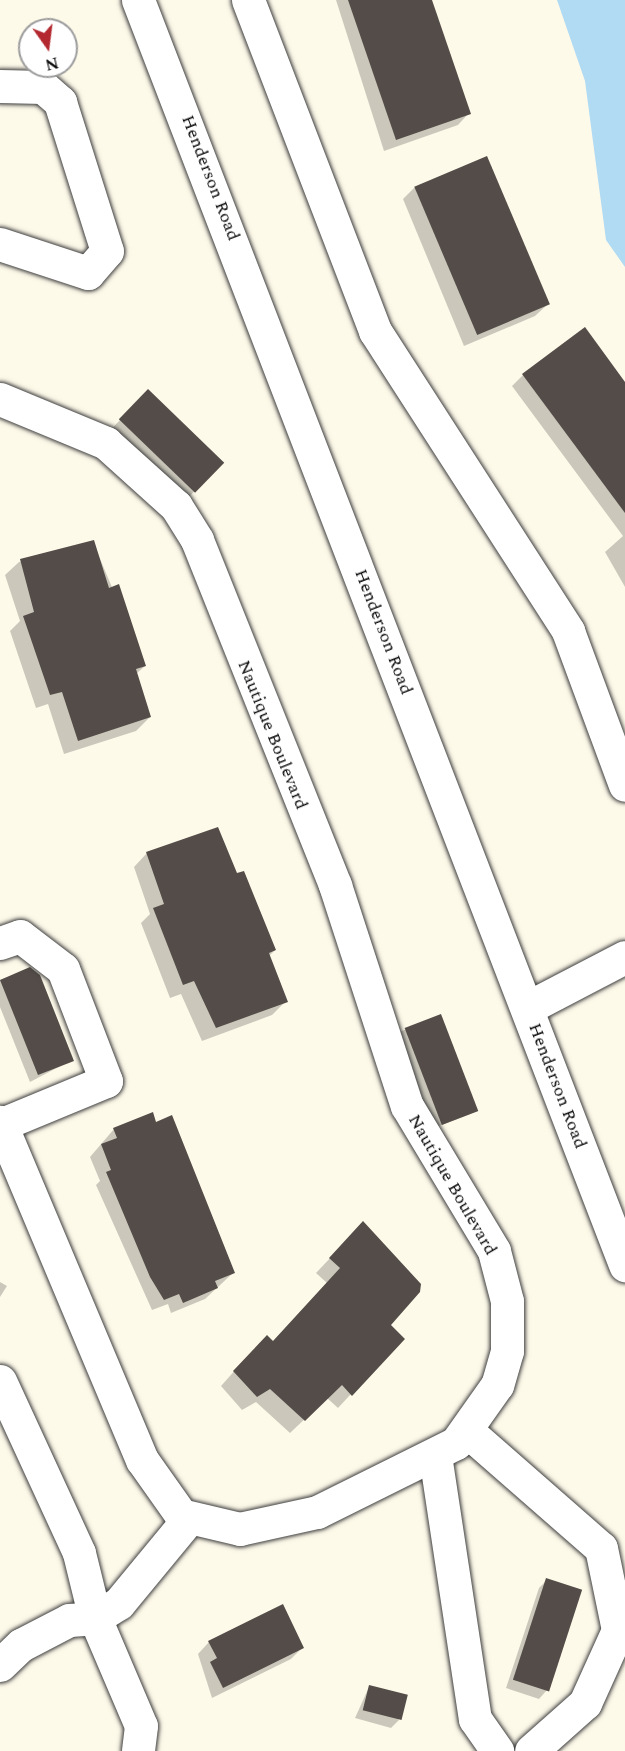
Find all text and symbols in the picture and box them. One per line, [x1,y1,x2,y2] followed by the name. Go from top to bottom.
[18,18,78,78] north arrow
[43,50,61,77] text: N
[176,112,244,244] street label: Henderson Road
[349,566,417,698] street label: Henderson Road
[232,657,312,813] street label: Nautique Boulevard
[523,1020,591,1152] street label: Henderson Road
[403,1111,501,1259] street label: Nautique Boulevard

